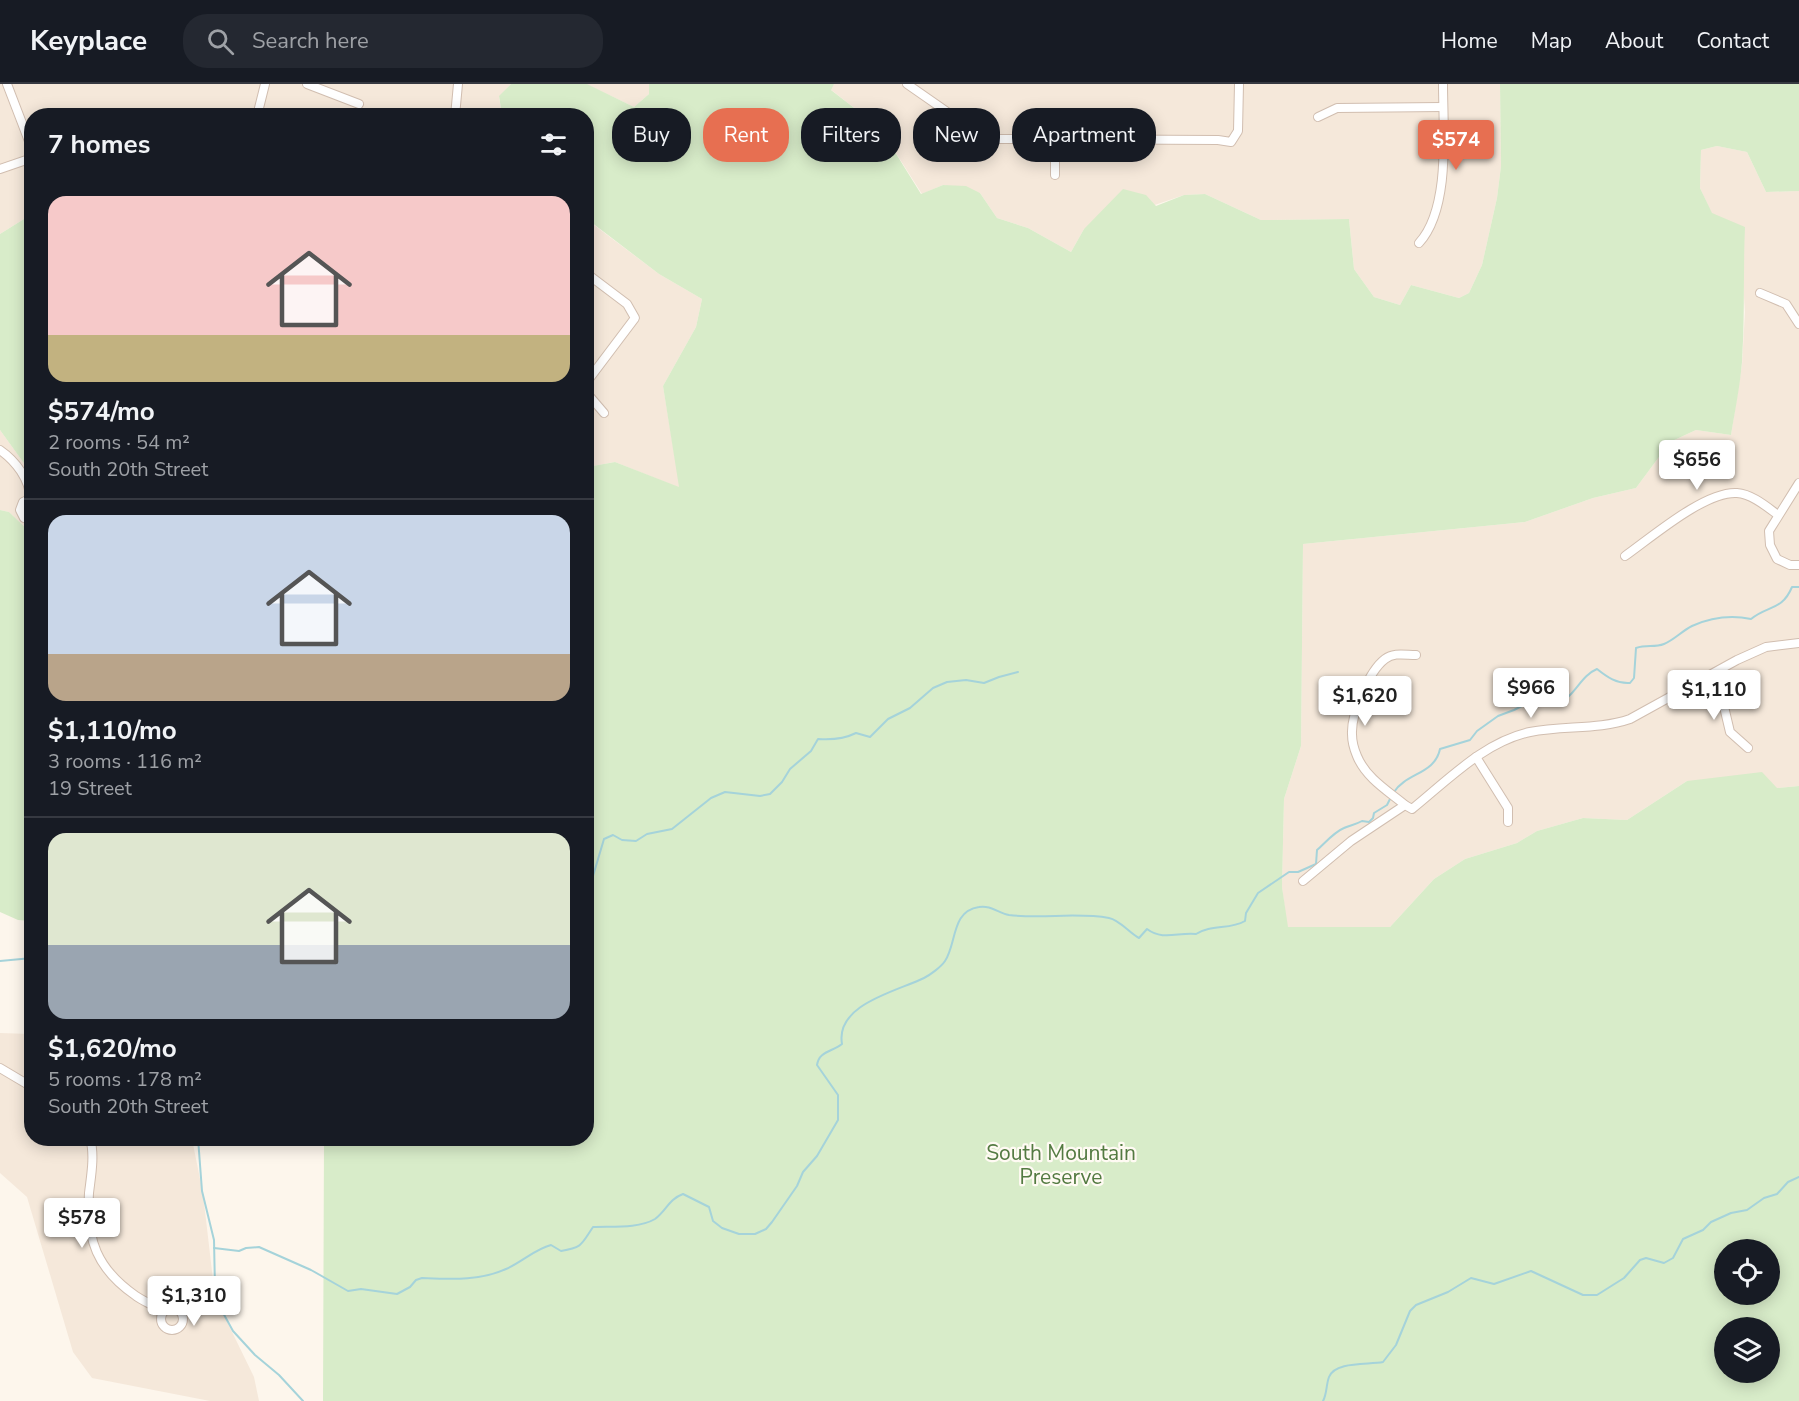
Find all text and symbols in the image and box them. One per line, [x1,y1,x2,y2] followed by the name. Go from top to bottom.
[183,14,603,68] search box
[30,22,147,60] text: Keyplace
[204,25,237,58] icon: search
[252,26,369,56] text: Search here
[1441,27,1498,55] text: Home
[1531,27,1572,55] text: Map
[1605,27,1663,55] text: About
[1696,27,1769,55] text: Contact
[612,108,691,162] chip: Buy
[703,108,789,162] chip: Rent
[801,108,901,162] chip: Filters
[913,108,1000,162] chip: New
[1012,108,1156,162] chip: Apartment
[1420,120,1492,171] pin: $574
[1432,126,1480,153] text: $574
[48,127,150,162] text: 7 homes
[537,128,570,161] icon: filters
[255,235,363,343] icon: home
[48,394,155,429] text: $574/mo
[48,429,190,456] text: 2 rooms · 54 m²
[1661,440,1733,491] pin: $656
[1673,446,1721,473] text: $656
[48,456,208,483] text: South 20th Street
[255,554,363,662] icon: home
[1495,668,1567,719] pin: $966
[1665,670,1763,721] pin: $1,110
[1507,674,1555,701] text: $966
[1316,676,1414,727] pin: $1,620
[1682,676,1746,703] text: $1,110
[1333,682,1397,709] text: $1,620
[48,713,177,748] text: $1,110/mo
[48,748,202,775] text: 3 rooms · 116 m²
[48,775,132,802] text: 19 Street
[255,872,363,980] icon: home
[48,1031,177,1066] text: $1,620/mo
[48,1066,202,1093] text: 5 rooms · 178 m²
[48,1093,208,1120] text: South 20th Street
[986,1139,1136,1191] park label: South Mountain Preserve
[46,1198,118,1249] pin: $578
[58,1204,106,1231] text: $578
[1714,1239,1780,1383] map controls
[1714,1239,1780,1305] button: locate
[145,1276,243,1327] pin: $1,310
[162,1282,226,1309] text: $1,310
[1714,1317,1780,1383] button: layers

